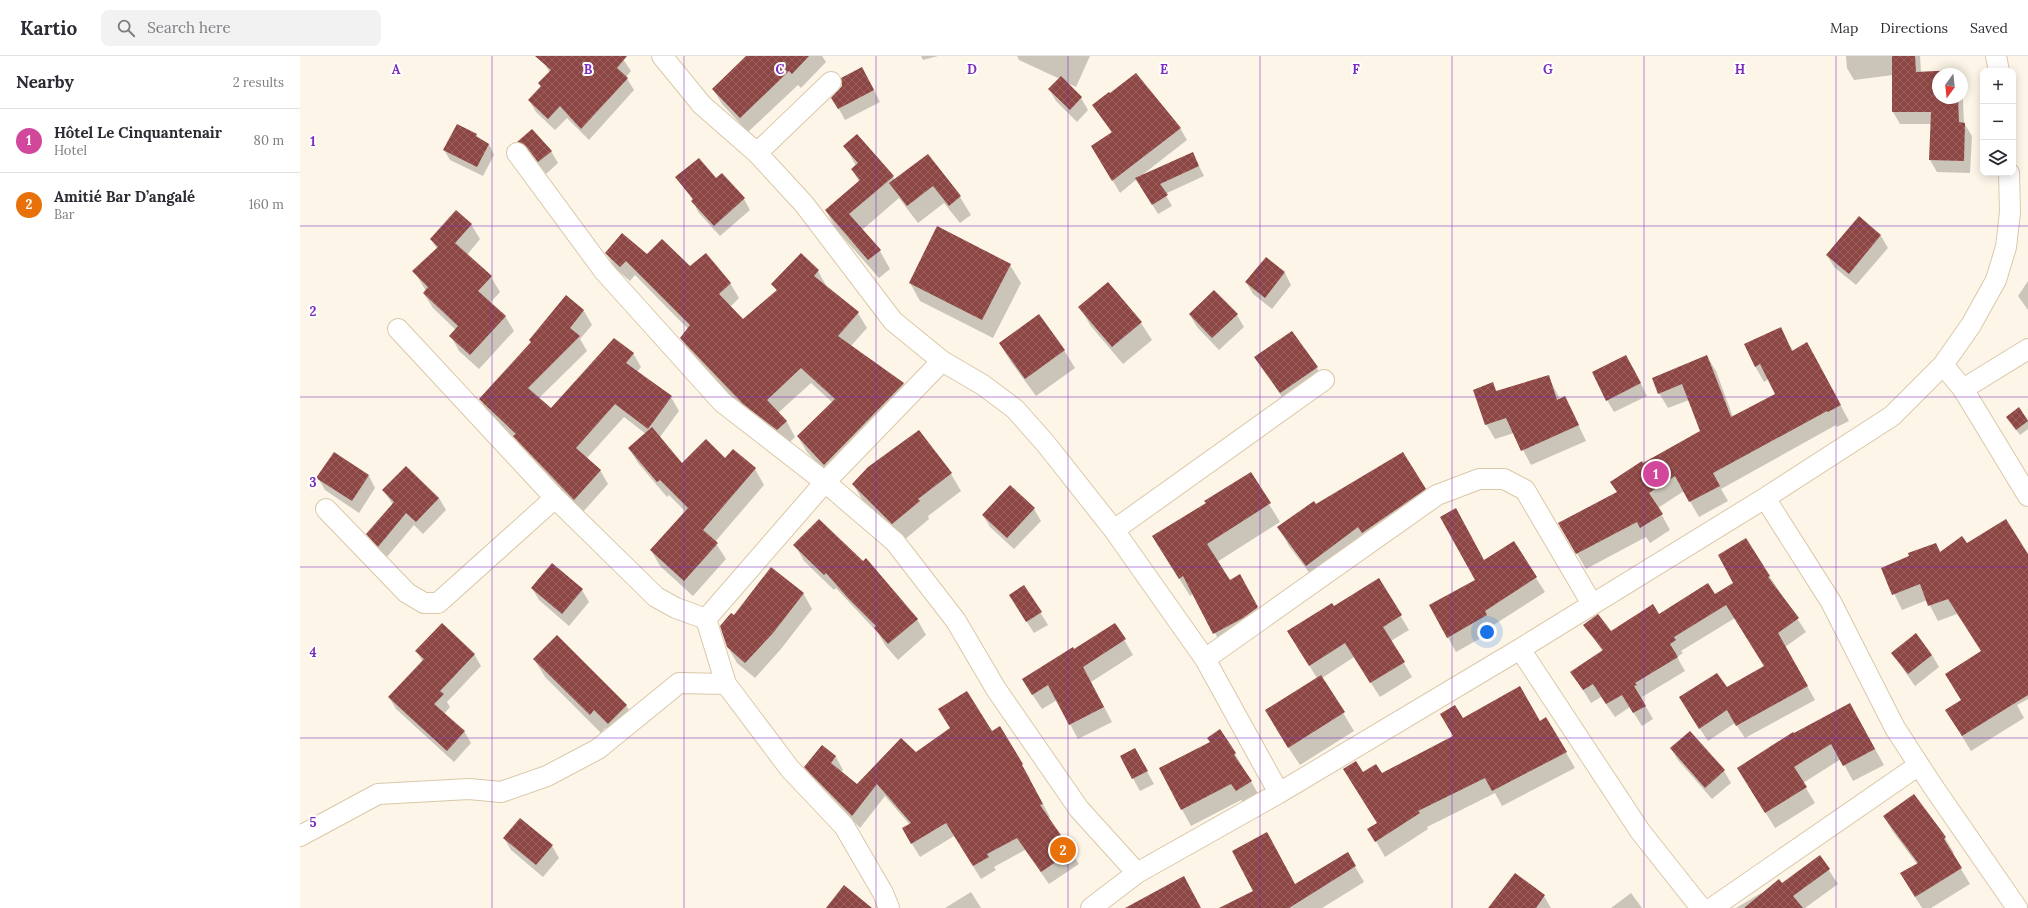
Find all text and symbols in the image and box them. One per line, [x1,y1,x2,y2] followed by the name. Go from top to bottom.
[101,10,381,46] search box
[20,16,77,40] text: Kartio
[115,17,137,39] icon: search
[147,18,231,37] text: Search here
[1830,19,1858,37] text: Map
[1880,19,1948,37] text: Directions
[1970,19,2008,37] text: Saved
[392,61,401,78] text: A
[584,61,593,78] text: B
[776,61,785,78] text: C
[967,61,977,78] text: D
[1160,61,1168,78] text: E
[1352,61,1360,78] text: F
[1543,61,1553,78] text: G
[1735,61,1745,78] text: H
[1932,68,1968,104] north arrow
[1980,68,2016,176] map controls
[1980,68,2016,104] button: +
[16,71,74,93] text: Nearby
[233,74,284,91] text: 2 results
[1980,104,2016,140] button: −
[54,123,222,142] text: Hôtel Le Cinquantenair
[26,132,32,149] text: 1
[254,132,284,149] text: 80 m
[310,133,316,150] text: 1
[1980,140,2016,176] button: layers
[54,142,87,159] text: Hotel
[54,187,195,206] text: Amitié Bar D’angalé
[26,196,32,213] text: 2
[249,196,284,213] text: 160 m
[54,206,74,223] text: Bar
[310,303,317,320] text: 2
[1643,459,1669,489] pin: 1
[309,474,317,491] text: 3
[1477,622,1497,642] your location
[309,644,317,661] text: 4
[309,814,317,831] text: 5
[1050,835,1076,865] pin: 2

